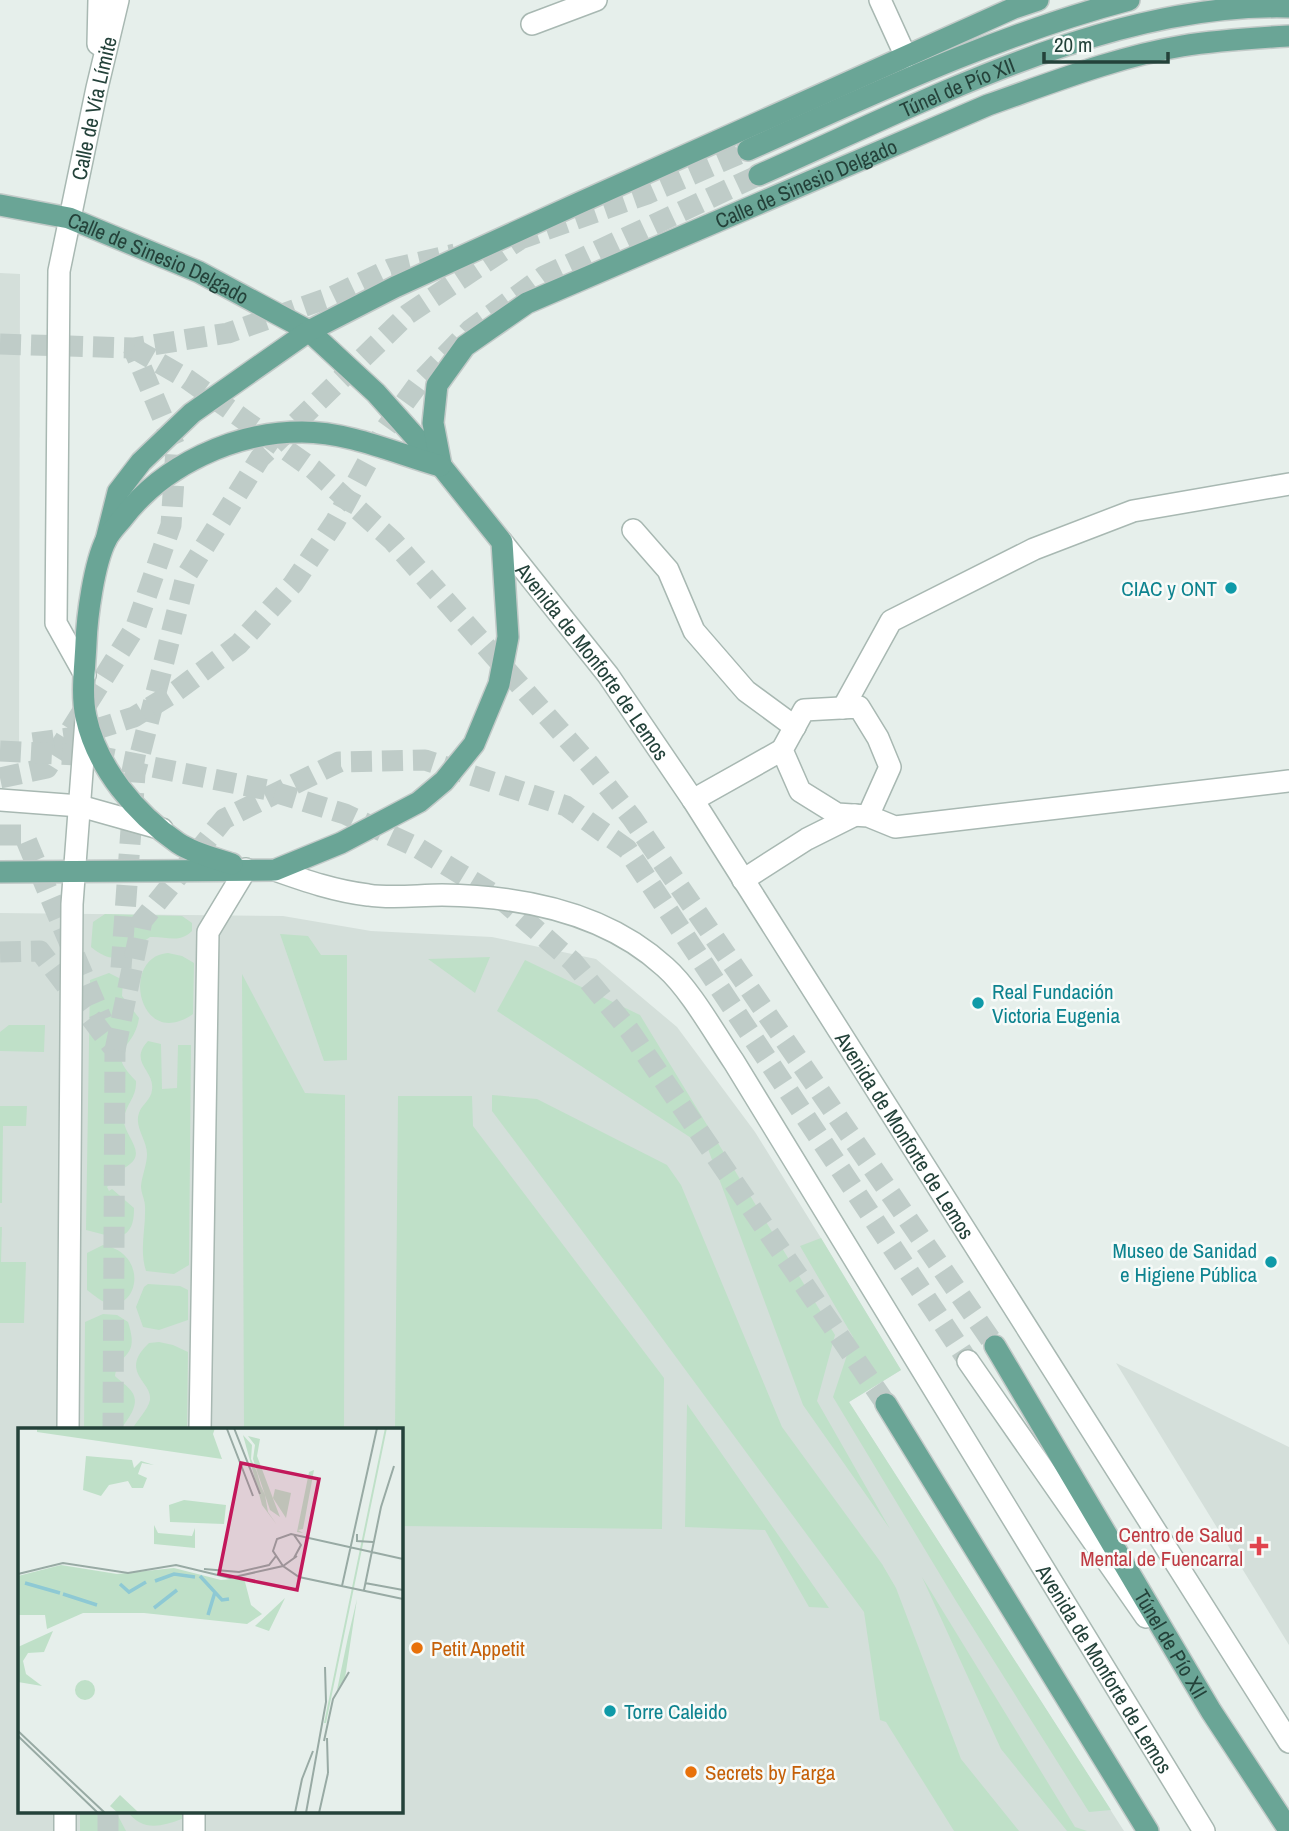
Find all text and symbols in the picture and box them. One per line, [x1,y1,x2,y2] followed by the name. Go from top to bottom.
[1044,21,1168,65] scale bar
[1054,30,1092,59] text: 20 m
[64,33,123,183] street label: Calle de Vía Límite
[895,50,1019,124] street label: Túnel de Pío XII
[710,131,901,235] street label: Calle de Sinesio Delgado
[64,205,254,311] street label: Calle de Sinesio Delgado
[509,556,676,766] street label: Avenida de Monforte de Lemos
[1121,574,1217,603] place label: CIAC y ONT
[1223,580,1239,596] marker: CIAC y ONT
[992,977,1120,1030] place label: Real Fundación Victoria Eugenia
[970,995,986,1011] marker: Real Fundación Victoria Eugenia
[828,1025,982,1245] street label: Avenida de Monforte de Lemos
[1112,1236,1257,1289] place label: Museo de Sanidad e Higiene Pública
[1263,1254,1279,1270] marker: Museo de Sanidad e Higiene Pública
[18,1428,402,1814] inset map
[1080,1520,1243,1573] place label: Centro de Salud Mental de Fuencarral
[1249,1536,1269,1556] marker: Centro de Salud Mental de Fuencarral
[1029,1558,1180,1779] street label: Avenida de Monforte de Lemos
[1128,1584,1215,1704] street label: Túnel de Pío XII
[431,1634,525,1663] place label: Petit Appetit
[409,1640,425,1656] marker: Petit Appetit
[624,1697,727,1726] place label: Torre Caleido
[602,1703,618,1719] marker: Torre Caleido
[705,1758,836,1787] place label: Secrets by Farga
[683,1764,699,1780] marker: Secrets by Farga

